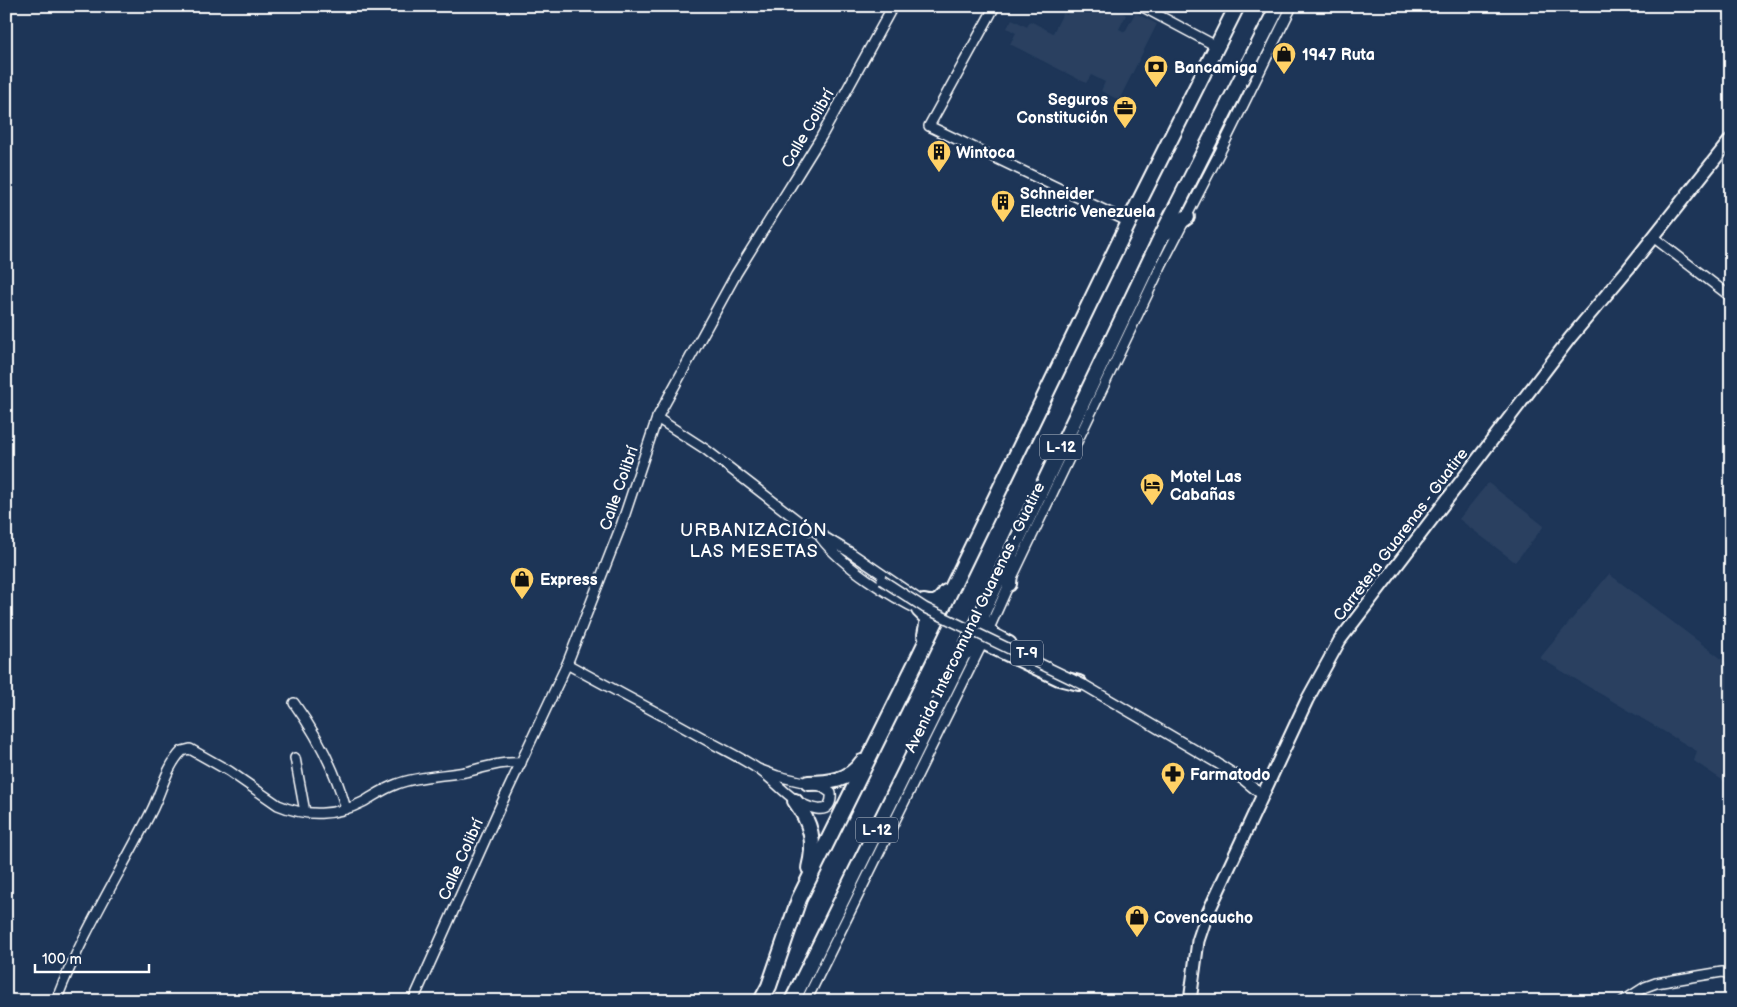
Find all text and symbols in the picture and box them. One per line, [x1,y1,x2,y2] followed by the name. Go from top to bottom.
[1271,41,1297,75] shop icon: 1947 Ruta
[1302,46,1375,65] place label: 1947 Ruta
[1143,54,1169,88] bank icon: Bancamiga
[1174,59,1257,78] place label: Bancamiga
[778,86,839,171] street label: Calle Colibrí
[1016,91,1108,128] place label: Seguros Constitución
[1112,95,1138,129] office icon: Seguros Constitución
[926,139,952,173] building icon: Wintoca
[956,144,1015,163] place label: Wintoca
[1020,185,1155,222] place label: Schneider Electric Venezuela
[990,189,1016,223] building icon: Schneider Electric Venezuela
[1040,434,1082,460] road number: L-12
[596,444,643,533] street label: Calle Colibrí
[1330,444,1473,625] street label: Carretera Guarenas - Guatire
[1170,468,1242,505] place label: Motel Las Cabañas
[1139,472,1165,506] hotel icon: Motel Las Cabañas
[901,479,1050,756] street label: Avenida Intercomunal Guarenas - Guatire
[680,518,828,562] district label: URBANIZACIÓN LAS MESETAS
[509,566,535,600] shop icon: Express
[540,571,598,590] place label: Express
[1011,640,1043,666] road number: T-9
[1160,761,1186,795] pharmacy icon: Farmatodo
[1190,766,1270,785] place label: Farmatodo
[435,816,488,903] street label: Calle Colibrí
[856,818,898,842] road number: L-12
[1124,904,1150,938] shop icon: Covencaucho
[1154,909,1253,928] place label: Covencaucho
[35,942,149,974] scale bar
[42,950,82,969] text: 100 m

